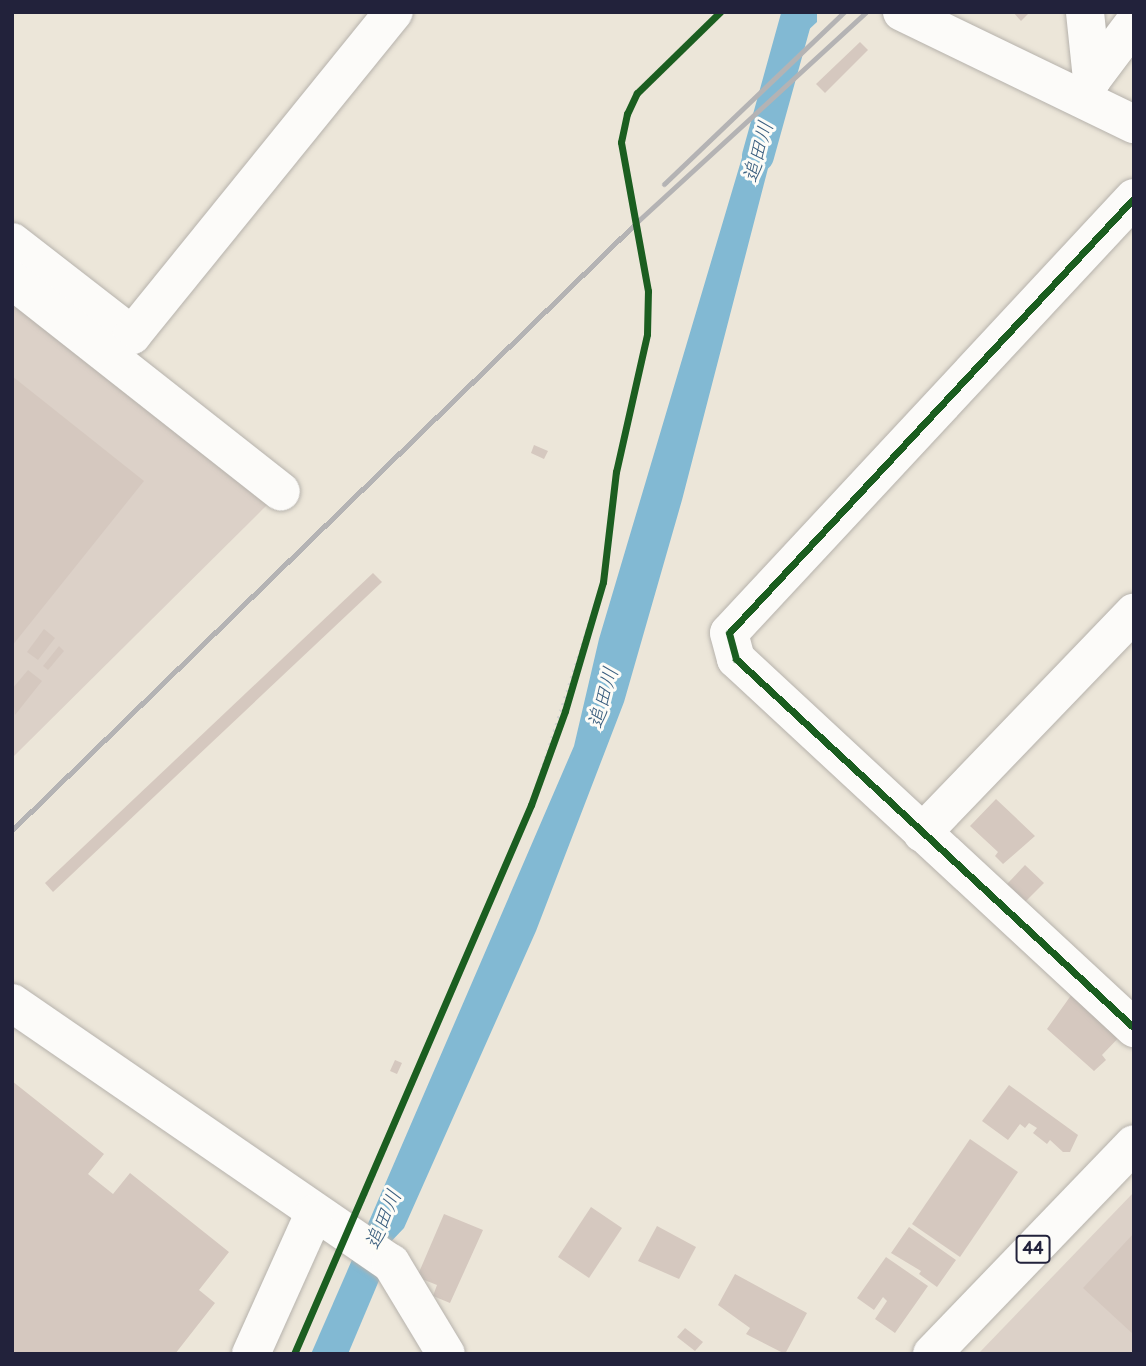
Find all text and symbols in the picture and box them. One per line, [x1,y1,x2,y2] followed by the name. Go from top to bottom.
[738,118,780,186] water label: 追田川
[583,664,625,732] water label: 追田川
[360,1186,408,1254] water label: 追田川
[1016,1234,1050,1264] road number: 44

